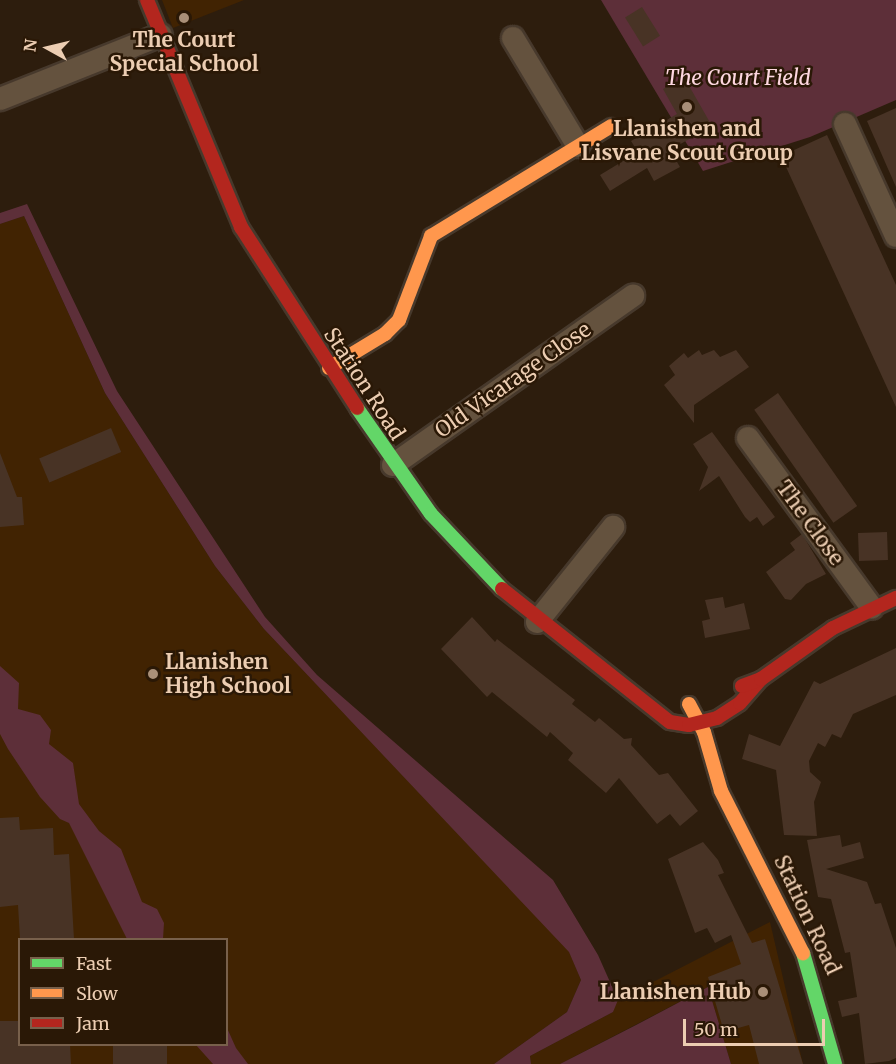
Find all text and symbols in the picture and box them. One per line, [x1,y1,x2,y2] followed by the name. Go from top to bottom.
[177,11,191,25] marker: The Court Special School
[18,18,78,78] north arrow
[110,27,258,77] place label: The Court Special School
[19,38,41,53] text: N
[665,65,811,91] park label: The Court Field
[680,100,694,114] marker: Llanishen and Lisvane Scout Group
[581,116,793,166] place label: Llanishen and Lisvane Scout Group
[430,317,596,443] street label: Old Vicarage Close
[318,323,410,445] street label: Station Road
[771,476,849,570] street label: The Close
[165,649,291,699] place label: Llanishen High School
[146,667,160,681] marker: Llanishen High School
[768,851,846,979] street label: Station Road
[18,938,228,1046] legend
[76,952,112,975] text: Fast
[600,979,751,1005] place label: Llanishen Hub
[76,982,118,1005] text: Slow
[756,985,770,999] marker: Llanishen Hub
[686,1007,828,1045] scale bar
[76,1012,110,1035] text: Jam
[694,1018,738,1041] text: 50 m

